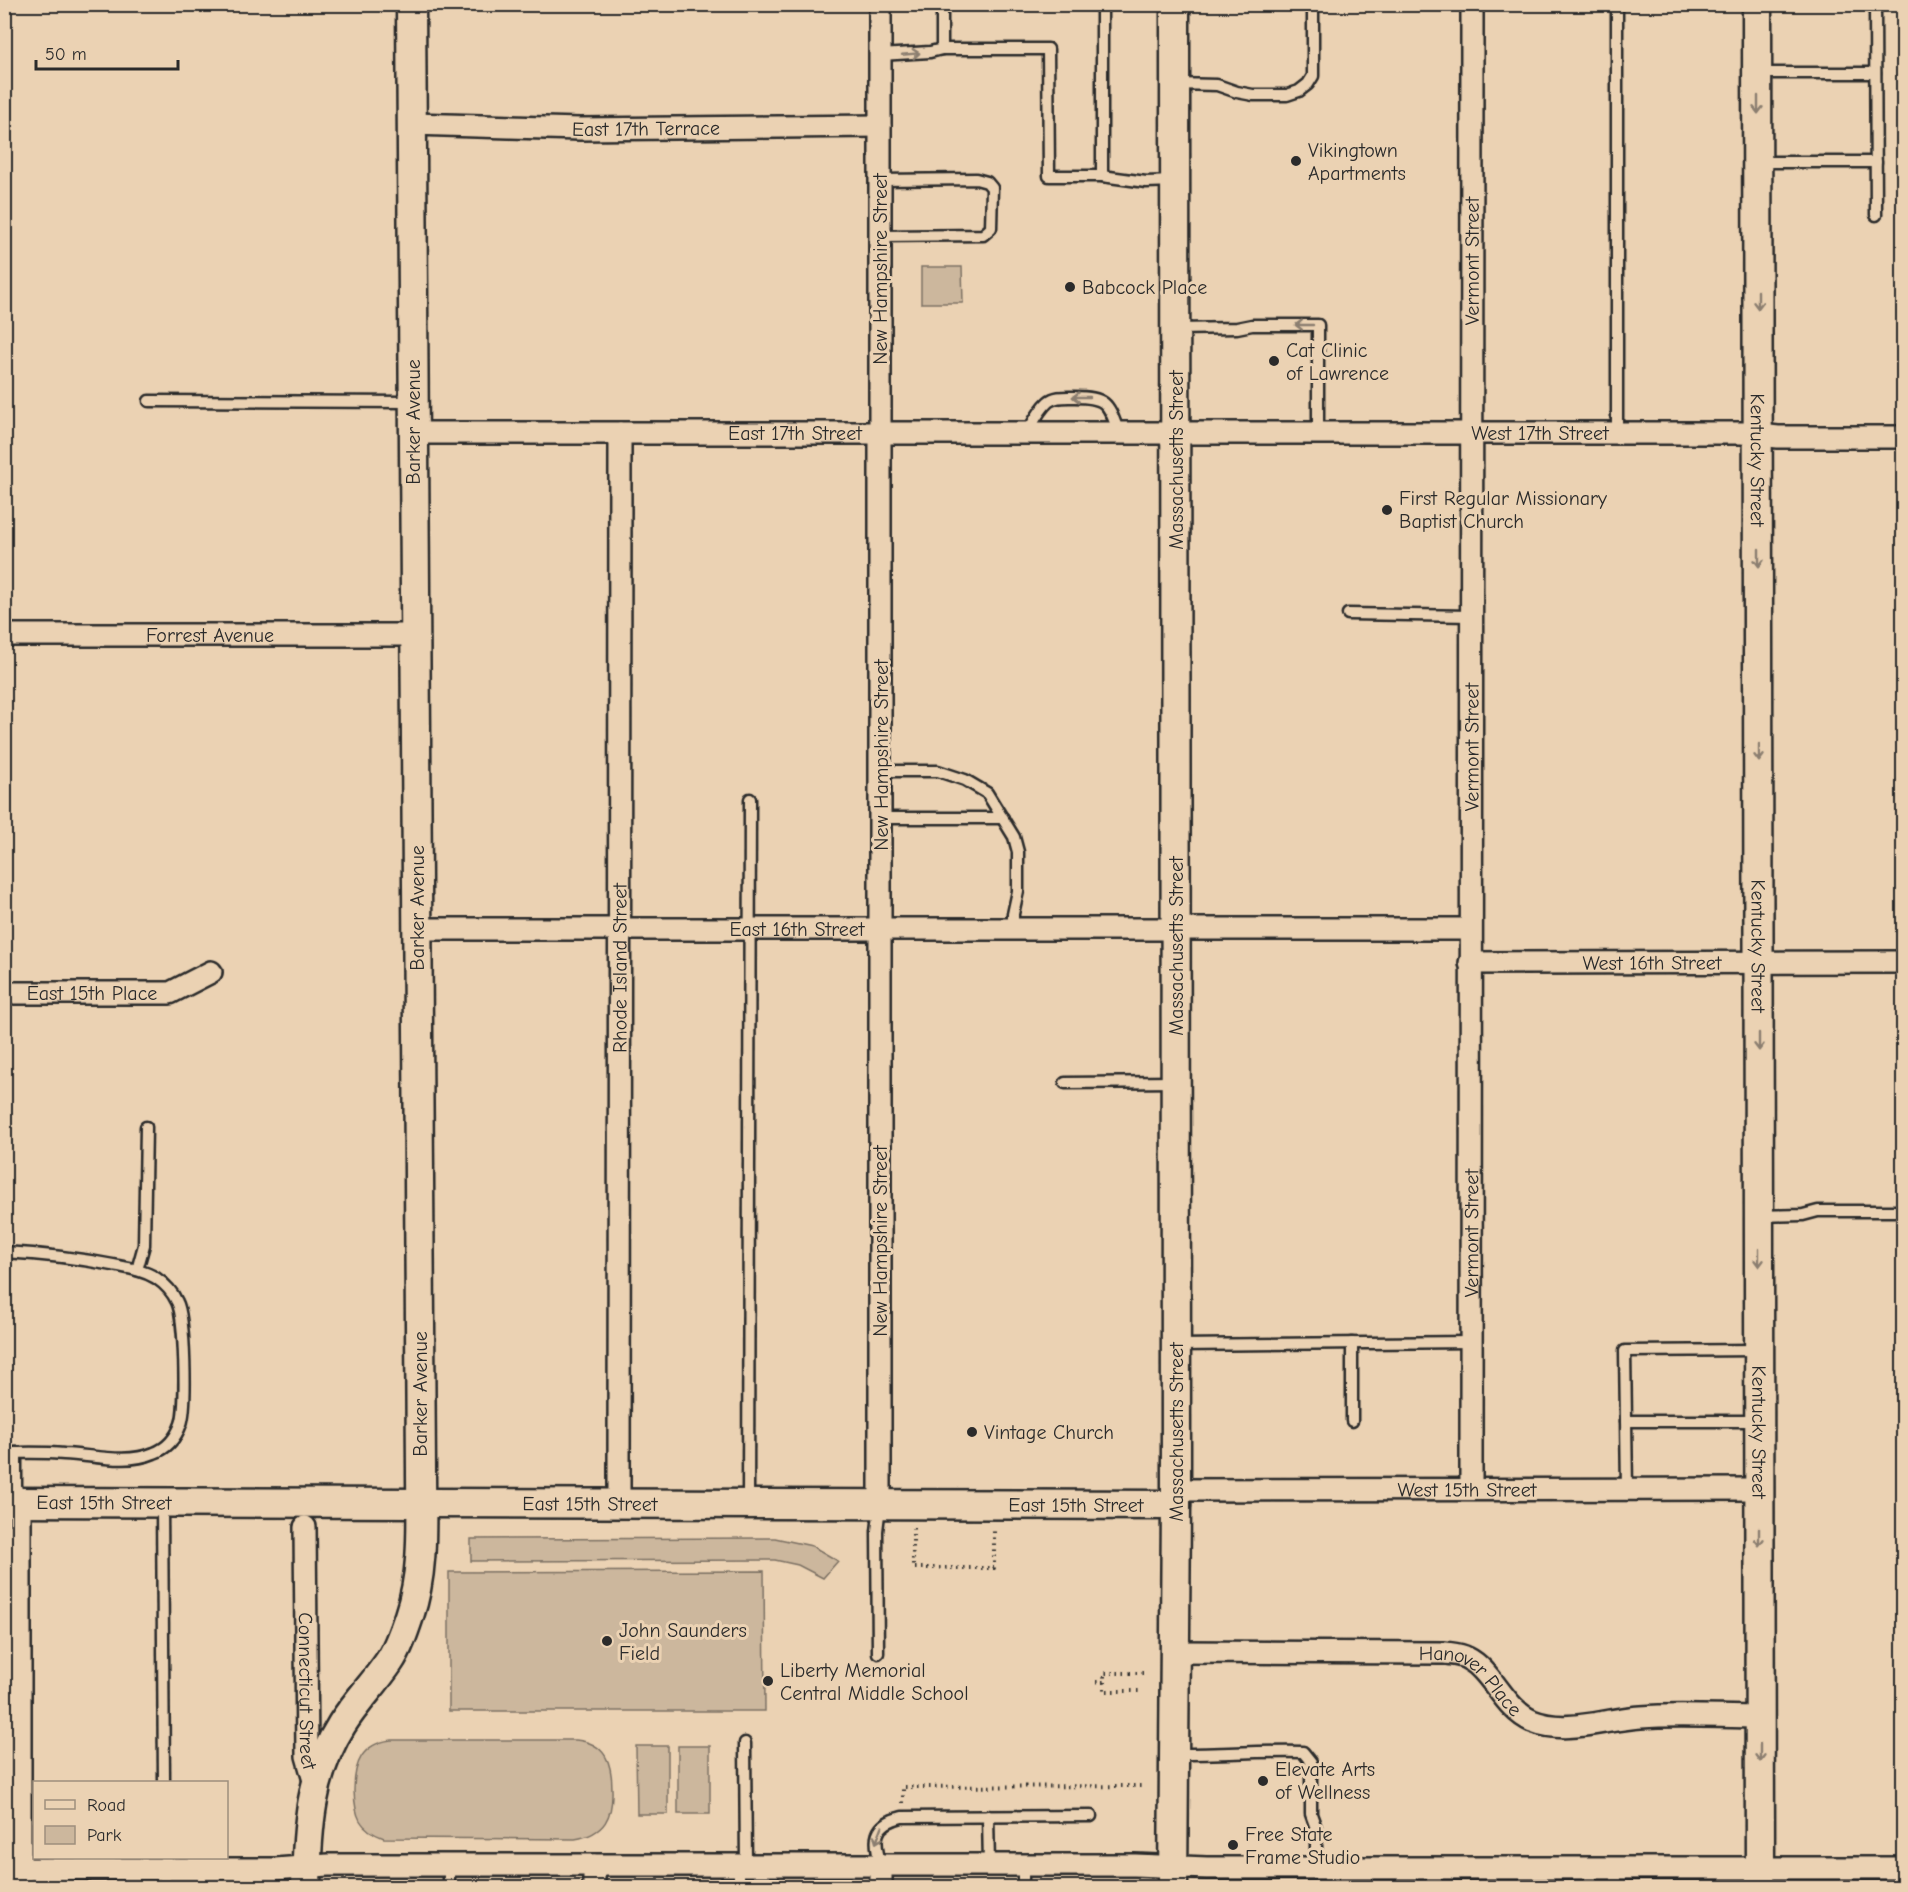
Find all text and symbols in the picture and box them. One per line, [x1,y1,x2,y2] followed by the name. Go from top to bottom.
[36,33,178,71] scale bar
[45,44,87,65] text: 50 m
[901,48,921,59] one-way arrow
[1752,94,1764,114] one-way arrow
[572,117,720,141] street label: East 17th Terrace
[1308,139,1406,185] place label: Vikingtown Apartments
[1289,154,1303,168] marker: Vikingtown Apartments
[869,172,892,365] street label: New Hampshire Street
[1461,196,1484,325] street label: Vermont Street
[1082,276,1207,299] place label: Babcock Place
[1063,280,1077,294] marker: Babcock Place
[1752,289,1764,309] one-way arrow
[1295,319,1315,331] one-way arrow
[1286,339,1389,385] place label: Cat Clinic of Lawrence
[1267,354,1281,368] marker: Cat Clinic of Lawrence
[402,359,425,485] street label: Barker Avenue
[1165,369,1188,550] street label: Massachusetts Street
[1072,391,1092,403] one-way arrow
[1746,393,1769,528] street label: Kentucky Street
[728,422,863,445] street label: East 17th Street
[1471,422,1610,445] street label: West 17th Street
[1399,487,1607,533] place label: First Regular Missionary Baptist Church
[1380,503,1394,517] marker: First Regular Missionary Baptist Church
[1753,547,1765,567] one-way arrow
[146,624,274,647] street label: Forrest Avenue
[870,658,893,851] street label: New Hampshire Street
[1460,682,1484,811] street label: Vermont Street
[1753,742,1765,762] one-way arrow
[406,845,429,971] street label: Barker Avenue
[1165,855,1188,1036] street label: Massachusetts Street
[1746,879,1770,1014] street label: Kentucky Street
[608,882,632,1053] street label: Rhode Island Street
[729,918,866,941] street label: East 16th Street
[1583,951,1723,975] street label: West 16th Street
[27,982,157,1005] street label: East 15th Place
[1753,1031,1765,1051] one-way arrow
[869,1144,892,1337] street label: New Hampshire Street
[1460,1168,1483,1297] street label: Vermont Street
[1753,1247,1765,1267] one-way arrow
[409,1331,432,1457] street label: Barker Avenue
[1165,1341,1188,1522] street label: Massachusetts Street
[1747,1365,1770,1500] street label: Kentucky Street
[984,1421,1114,1444] place label: Vintage Church
[965,1425,979,1439] marker: Vintage Church
[1398,1478,1538,1502] street label: West 15th Street
[36,1491,173,1514] street label: East 15th Street
[522,1492,659,1516] street label: East 15th Street
[1008,1494,1145,1517] street label: East 15th Street
[1753,1526,1765,1546] one-way arrow
[294,1612,322,1774] street label: Connecticut Street
[619,1619,747,1665] place label: John Saunders Field
[600,1634,614,1648] marker: John Saunders Field
[1419,1642,1526,1721] street label: Hanover Place
[780,1659,969,1705] place label: Liberty Memorial Central Middle School
[761,1674,775,1688] marker: Liberty Memorial Central Middle School
[1754,1742,1765,1762] one-way arrow
[1275,1758,1375,1804] place label: Elevate Arts of Wellness
[1256,1774,1270,1788] marker: Elevate Arts of Wellness
[33,1781,228,1859] legend
[87,1795,126,1816] text: Road
[1245,1823,1360,1869] place label: Free State Frame Studio
[87,1825,122,1846] text: Park
[873,1825,884,1843] one-way arrow
[1226,1838,1240,1852] marker: Free State Frame Studio

